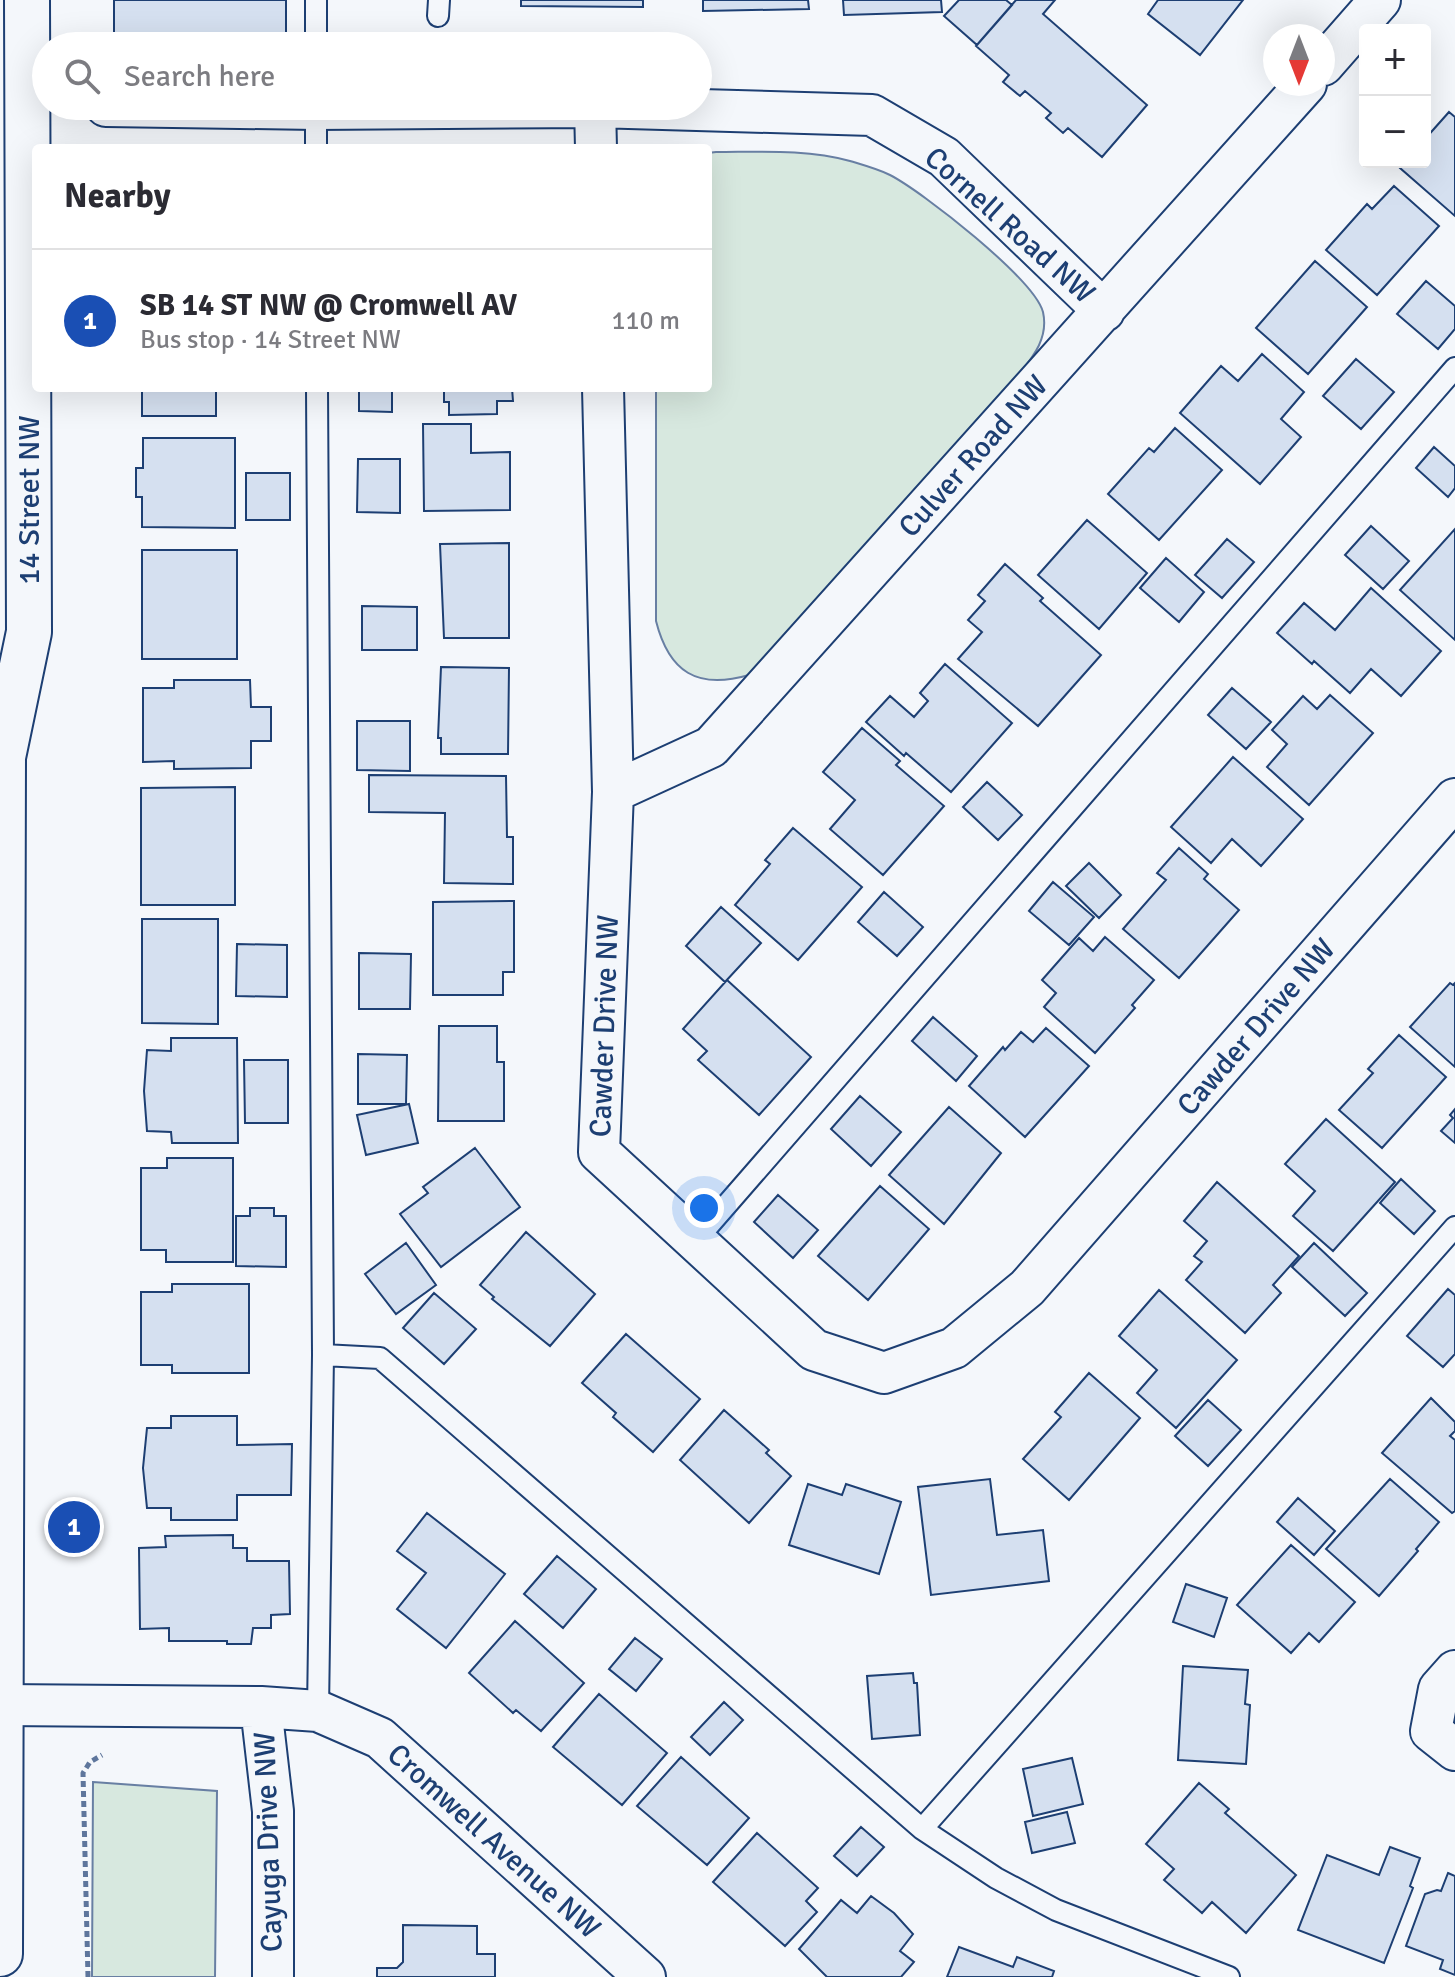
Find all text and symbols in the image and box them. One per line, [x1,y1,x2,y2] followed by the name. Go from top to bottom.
[1263,24,1335,96] north arrow
[1359,24,1431,168] map controls
[1359,24,1431,96] button: +
[32,32,712,120] search box
[60,54,104,98] icon: search
[124,58,275,95] text: Search here
[1359,96,1431,168] button: −
[917,139,1102,312] street label: Cornell Road NW
[64,175,171,217] text: Nearby
[140,287,517,324] text: SB 14 ST NW @ Cromwell AV
[83,305,97,337] text: 1
[611,305,680,337] text: 110 m
[140,324,401,356] text: Bus stop · 14 Street NW
[891,368,1056,545] street label: Culver Road NW
[11,415,48,585] street label: 14 Street NW
[582,914,627,1138] street label: Cawder Drive NW
[1169,931,1343,1123] street label: Cawder Drive NW
[684,1188,724,1228] your location
[48,1497,100,1557] pin: 1
[246,1731,291,1953] street label: Cayuga Drive NW
[379,1736,608,1947] street label: Cromwell Avenue NW

